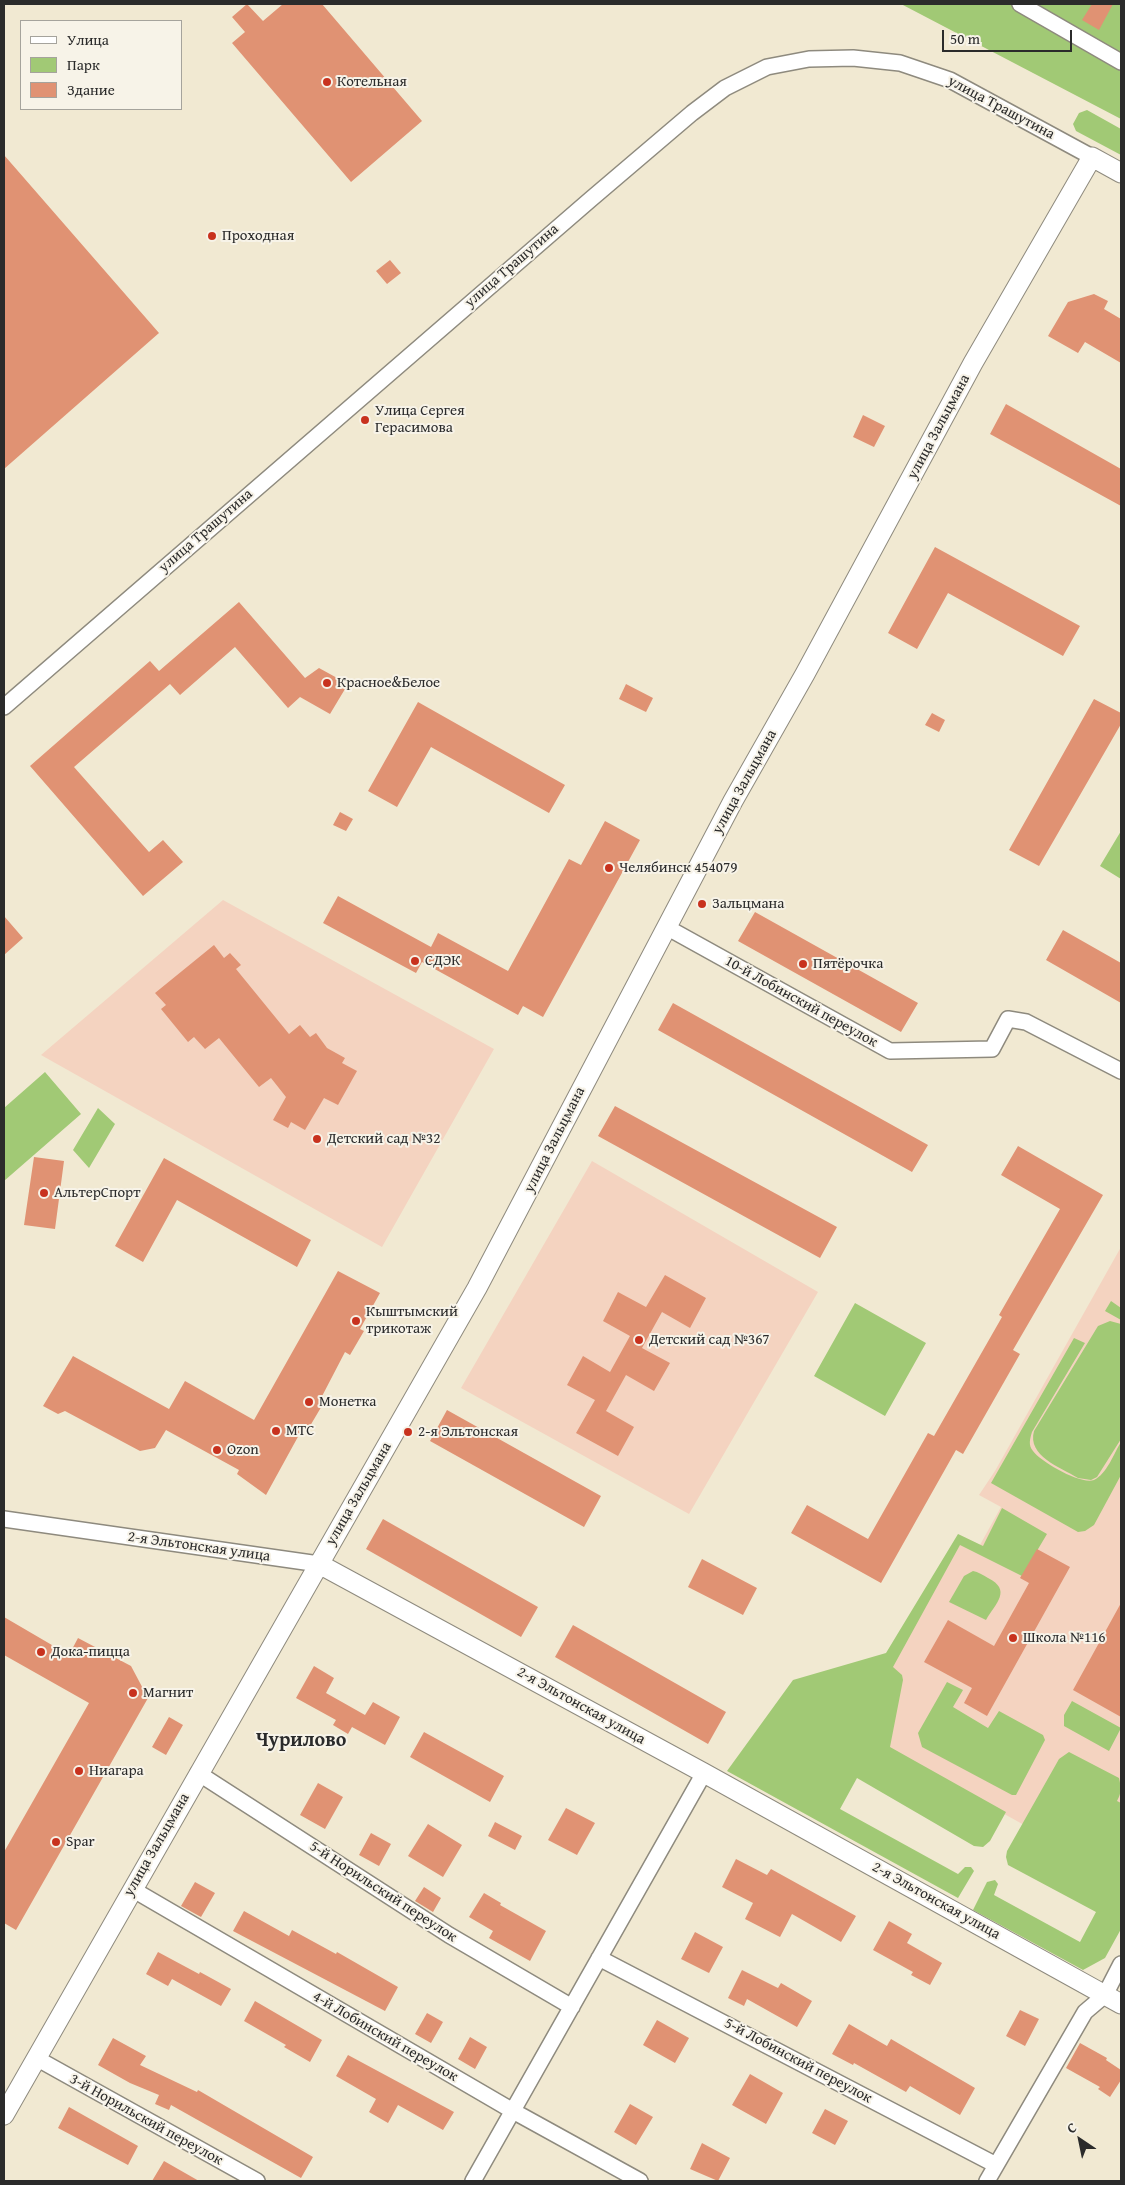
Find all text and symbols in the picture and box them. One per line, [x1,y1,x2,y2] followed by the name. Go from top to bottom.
[20,20,182,110] legend
[945,20,1075,52] scale bar
[950,28,980,49] text: 50 m
[67,29,109,50] text: Улица
[67,54,100,75] text: Парк
[944,72,1058,144] street label: улица Трашутина
[337,73,407,91] place label: Котельная
[321,76,333,88] marker: Котельная
[67,79,115,100] text: Здание
[461,220,563,312] street label: улица Трашутина
[222,227,294,245] place label: Проходная
[206,230,218,242] marker: Проходная
[904,371,974,483] street label: улица Зальцмана
[375,402,465,437] place label: Улица Сергея Герасимова
[359,414,371,426] marker: Улица Сергея Герасимова
[155,485,257,577] street label: улица Трашутина
[337,674,440,692] place label: Красное&Белое
[321,677,333,689] marker: Красное&Белое
[709,727,781,837] street label: улица Зальцмана
[619,859,737,877] place label: Челябинск 454079
[603,862,615,874] marker: Челябинск 454079
[712,895,784,913] place label: Зальцмана
[696,898,708,910] marker: Зальцмана
[425,952,461,970] place label: СДЭК
[721,952,881,1052] street label: 10-й Лобинский переулок
[409,955,421,967] marker: СДЭК
[813,955,883,973] place label: Пятёрочка
[797,958,809,970] marker: Пятёрочка
[521,1084,589,1196] street label: улица Зальцмана
[327,1130,440,1148] place label: Детский сад №32
[311,1133,323,1145] marker: Детский сад №32
[54,1184,140,1202] place label: АльтерСпорт
[38,1187,50,1199] marker: АльтерСпорт
[366,1303,458,1338] place label: Кыштымский трикотаж
[350,1315,362,1327] marker: Кыштымский трикотаж
[649,1331,770,1349] place label: Детский сад №367
[633,1334,645,1346] marker: Детский сад №367
[319,1393,376,1411] place label: Монетка
[303,1396,315,1408] marker: Монетка
[286,1422,314,1440] place label: МТС
[418,1423,518,1441] place label: 2-я Эльтонская
[270,1425,282,1437] marker: МТС
[402,1426,414,1438] marker: 2-я Эльтонская
[322,1439,396,1549] street label: улица Зальцмана
[227,1441,259,1459] place label: Ozon
[211,1444,223,1456] marker: Ozon
[127,1528,271,1566] street label: 2-я Эльтонская улица
[1023,1629,1106,1647] place label: Школа №116
[1007,1632,1019,1644] marker: Школа №116
[51,1643,130,1661] place label: Дока-пицца
[35,1646,47,1658] marker: Дока-пицца
[514,1663,648,1749] street label: 2-я Эльтонская улица
[143,1684,193,1702] place label: Магнит
[127,1687,139,1699] marker: Магнит
[256,1729,346,1753] district label: Чурилово
[89,1762,144,1780] place label: Ниагара
[73,1765,85,1777] marker: Ниагара
[120,1790,194,1900] street label: улица Зальцмана
[66,1833,95,1851] place label: Spar
[50,1836,62,1848] marker: Spar
[306,1838,460,1946] street label: 5-й Норильский переулок
[869,1858,1003,1944] street label: 2-я Эльтонская улица
[309,1988,461,2086] street label: 4-й Лобинский переулок
[721,2014,875,2108] street label: 5-й Лобинский переулок
[66,2070,226,2170] street label: 3-й Норильский переулок
[1055,2115,1105,2165] north arrow
[1063,2117,1080,2138] text: С

